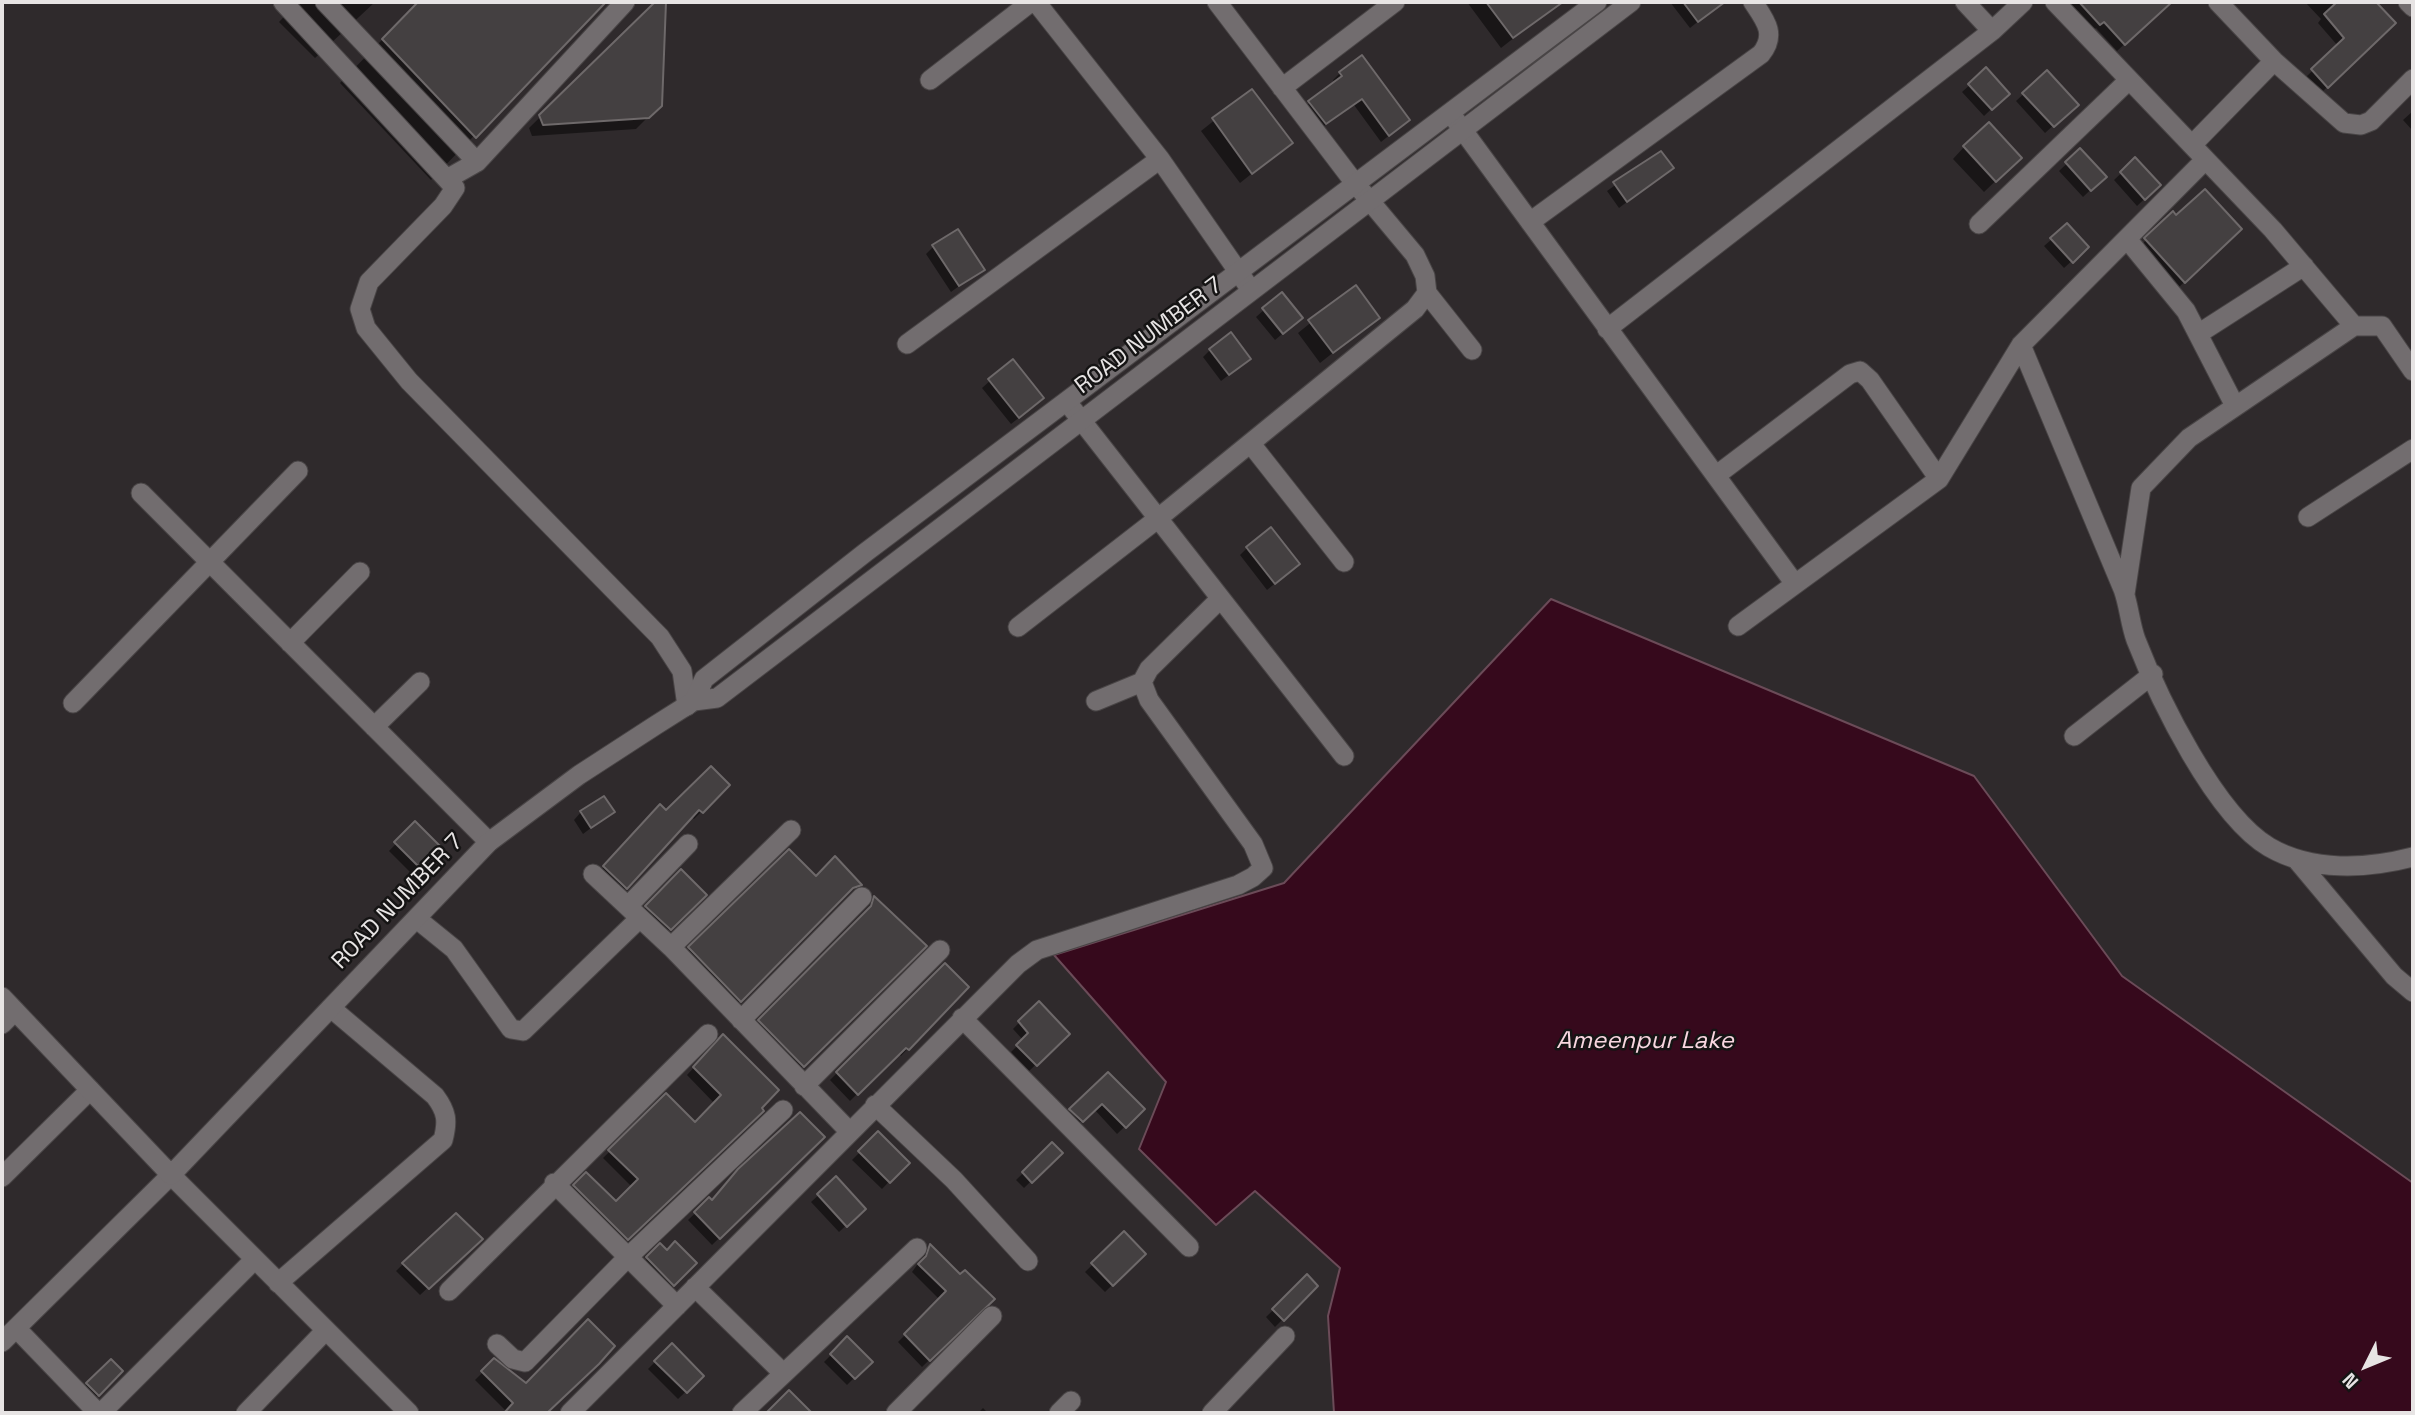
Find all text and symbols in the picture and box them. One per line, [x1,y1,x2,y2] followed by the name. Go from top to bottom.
[1070,272,1228,400] street label: ROAD NUMBER 7
[326,829,470,975] street label: ROAD NUMBER 7
[1556,1027,1734,1055] water label: Ameenpur Lake
[2331,1331,2401,1401] north arrow
[2337,1367,2364,1394] text: N

